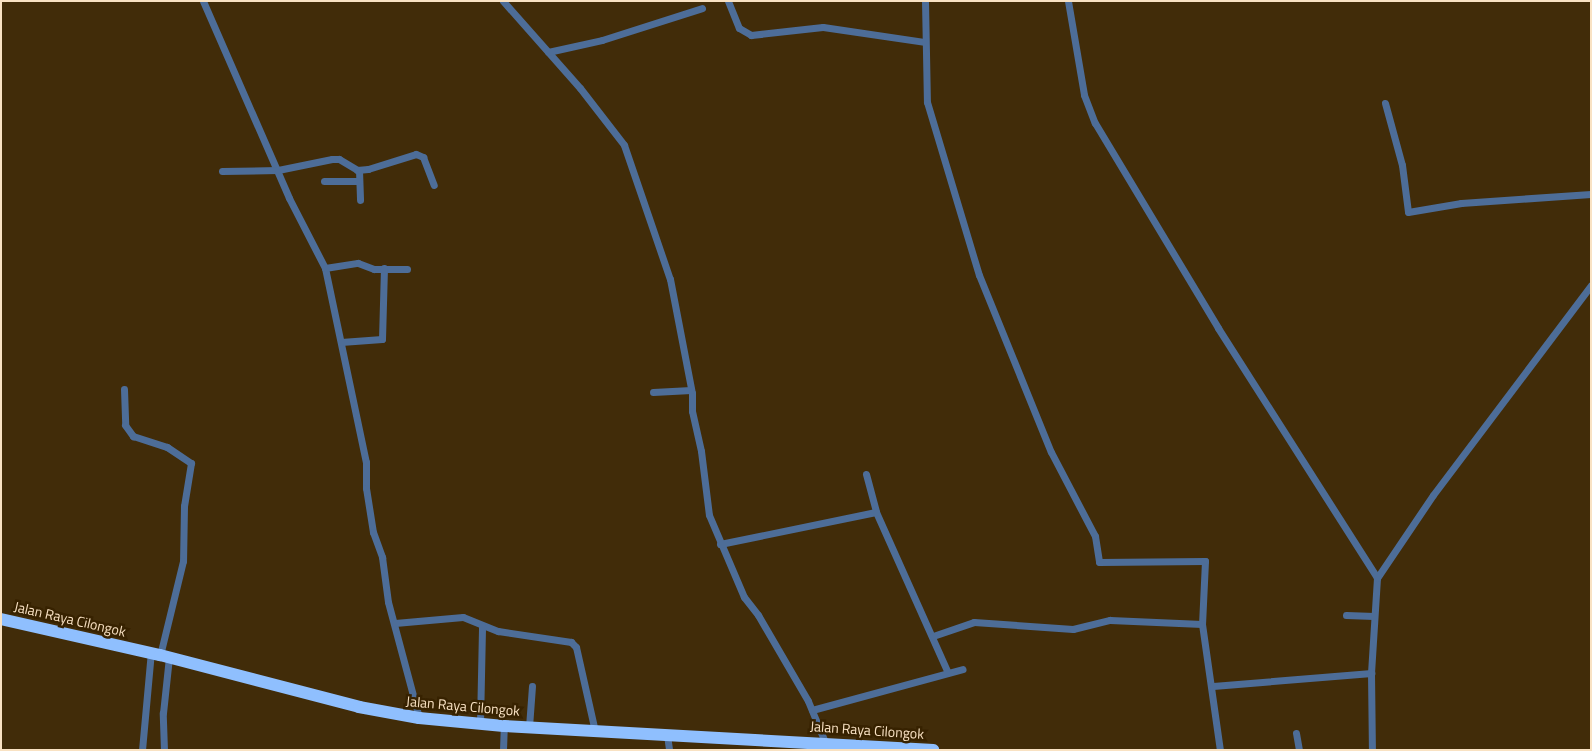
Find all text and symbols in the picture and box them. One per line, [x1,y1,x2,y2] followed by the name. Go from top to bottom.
[12,598,128,640] street label: Jalan Raya Cilongok
[405,693,521,719] street label: Jalan Raya Cilongok
[809,718,925,742] street label: Jalan Raya Cilongok

